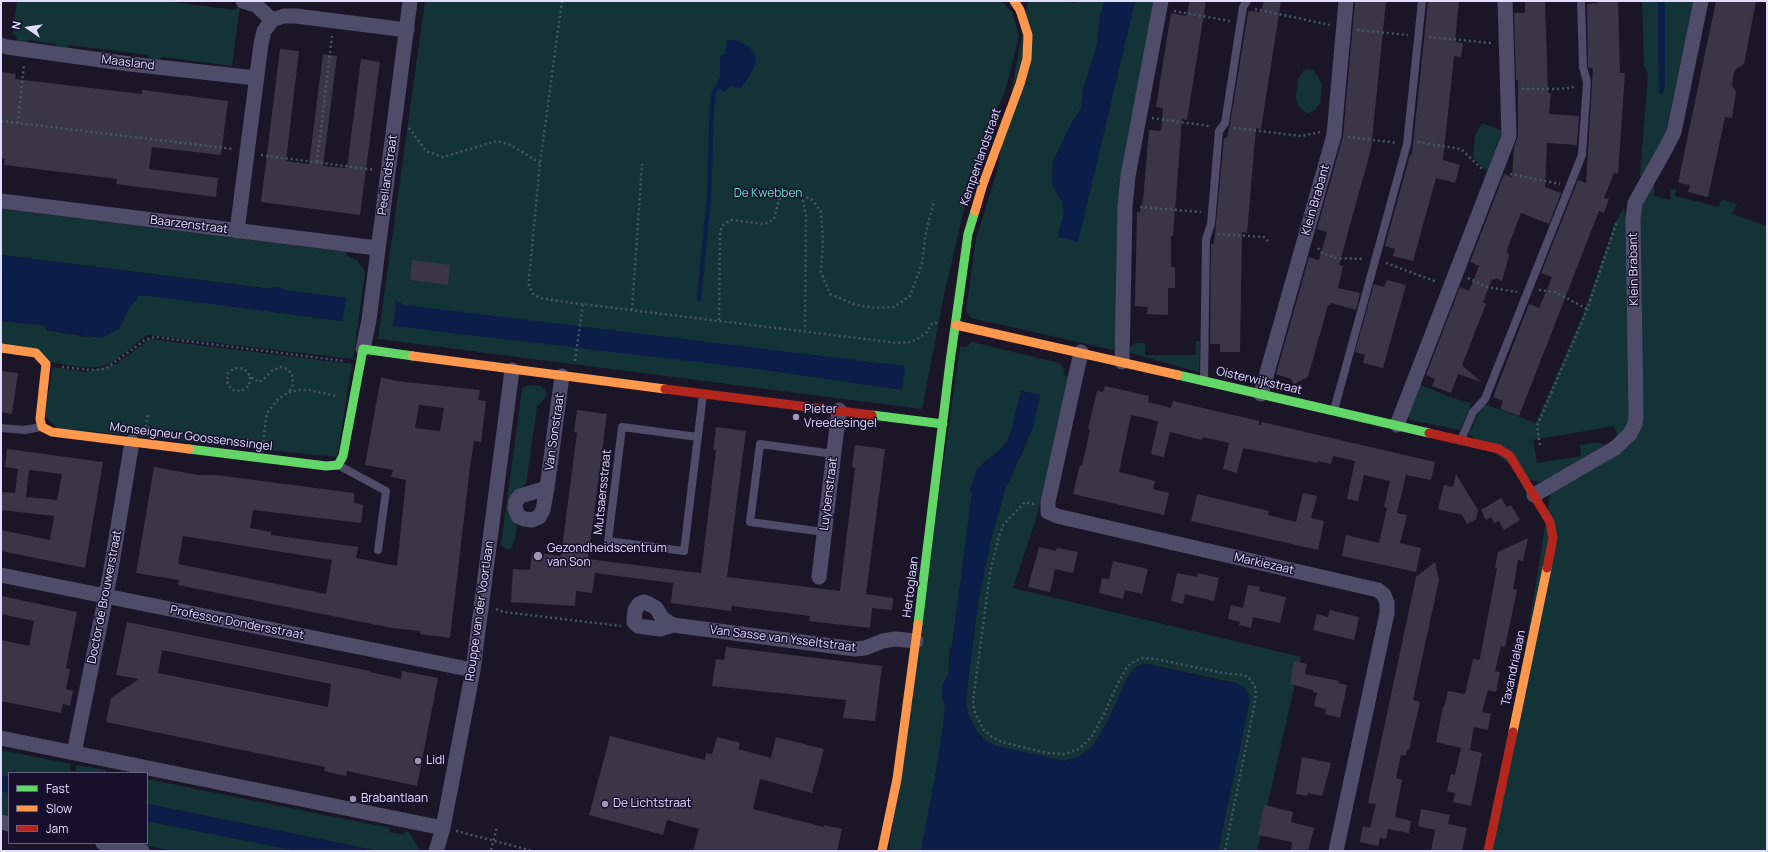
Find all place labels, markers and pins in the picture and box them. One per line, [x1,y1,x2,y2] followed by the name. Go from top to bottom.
[804,403,877,431] place label: Pieter Vreedesingel
[791,412,801,422] marker: Pieter Vreedesingel
[547,542,667,570] place label: Gezondheidscentrum van Son
[532,550,544,562] marker: Gezondheidscentrum van Son
[426,754,445,768] place label: Lidl
[413,756,423,766] marker: Lidl
[361,792,428,806] place label: Brabantlaan
[348,794,358,804] marker: Brabantlaan
[613,797,691,811] place label: De Lichtstraat
[600,799,610,809] marker: De Lichtstraat

